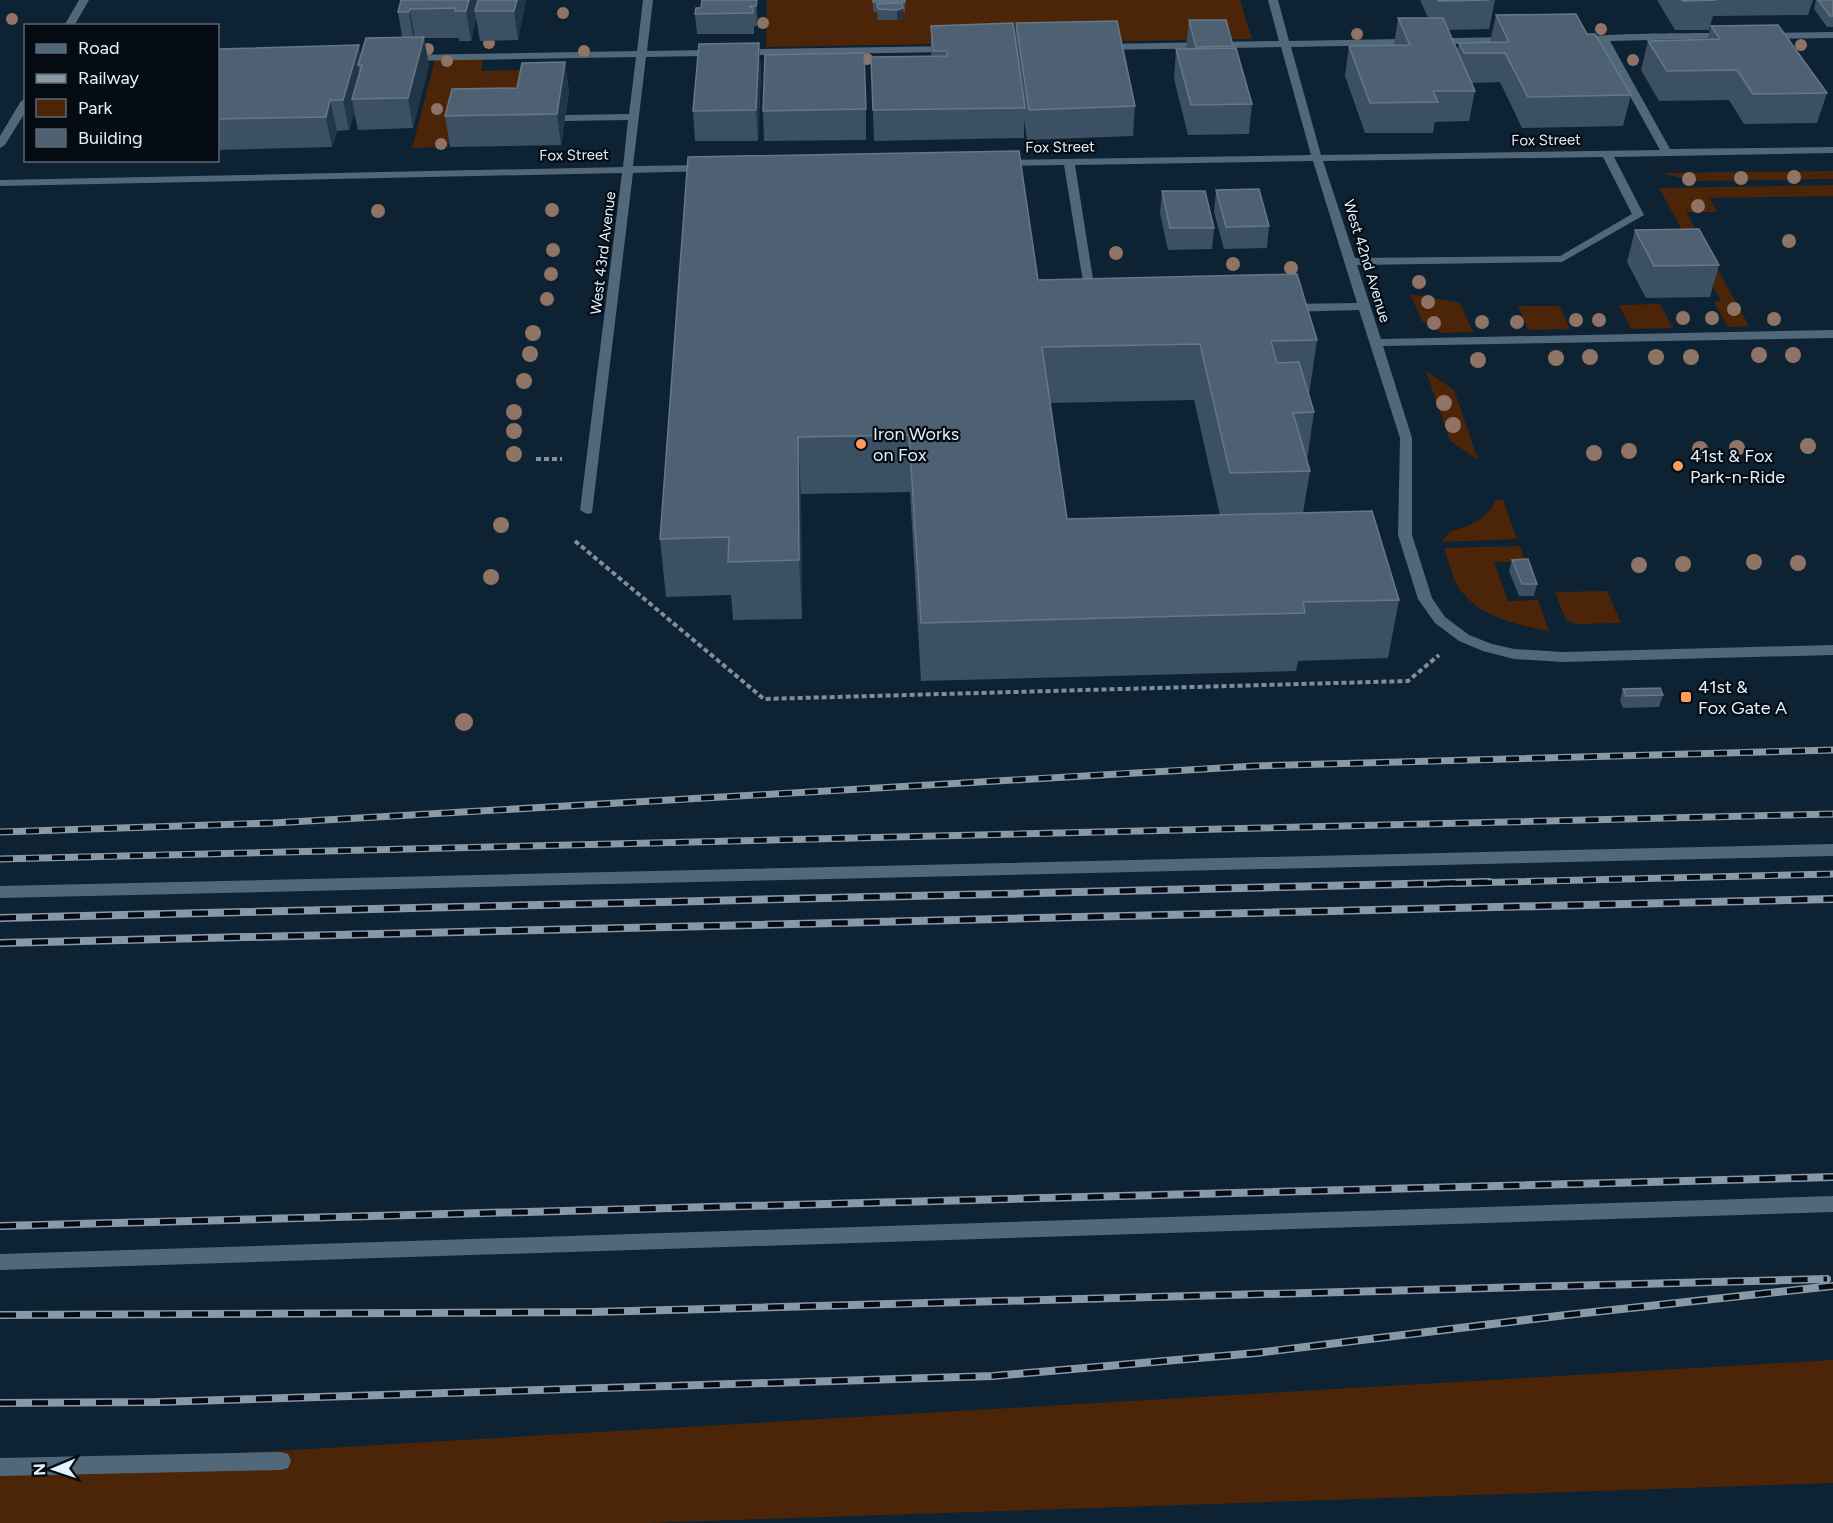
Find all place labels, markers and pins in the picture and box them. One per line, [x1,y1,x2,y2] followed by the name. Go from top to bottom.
[873,423,959,466] place label: Iron Works on Fox
[854,437,868,451] marker: Iron Works on Fox
[1690,445,1785,488] place label: 41st & Fox Park-n-Ride
[1671,459,1685,473] marker: 41st & Fox Park-n-Ride
[1698,676,1787,719] place label: 41st & Fox Gate A
[1679,690,1693,704] marker: 41st & Fox Gate A

